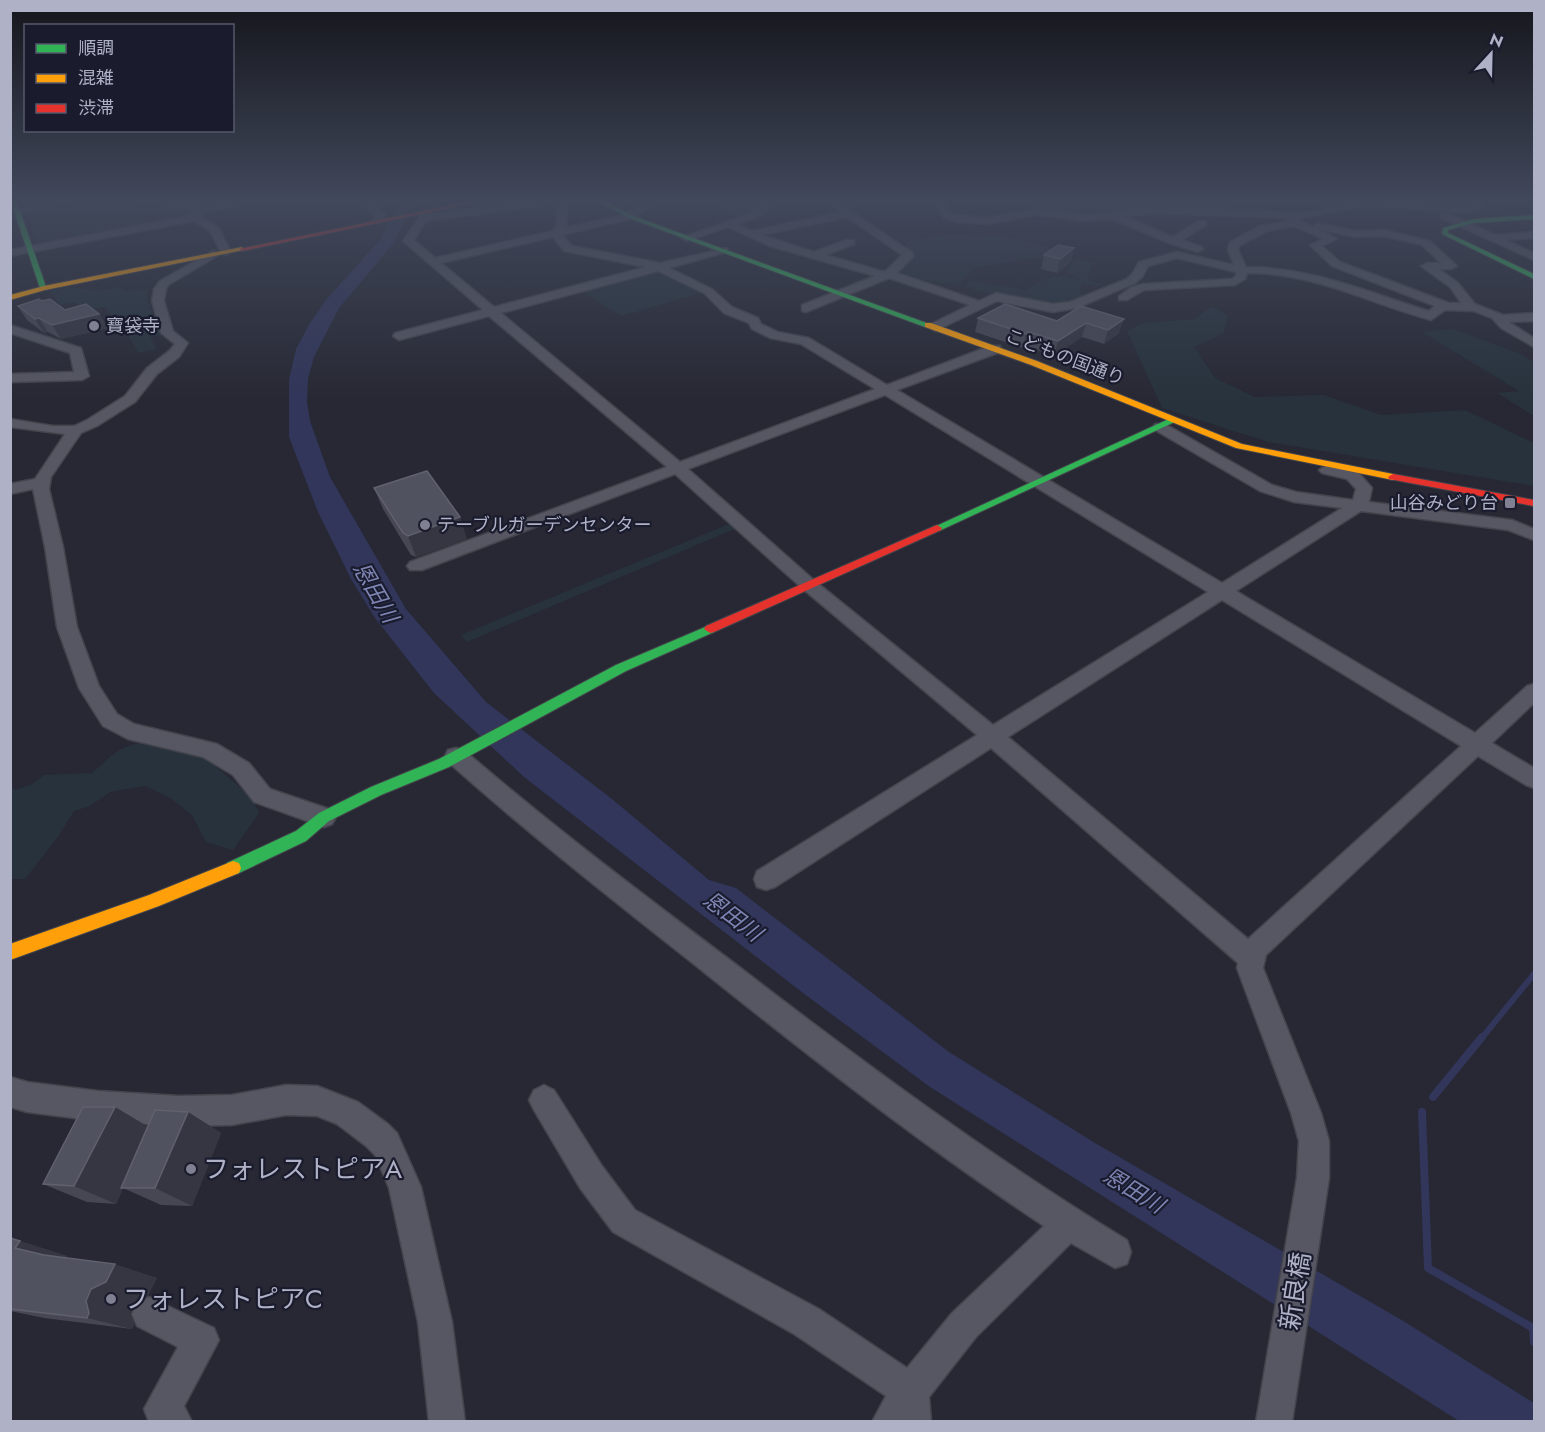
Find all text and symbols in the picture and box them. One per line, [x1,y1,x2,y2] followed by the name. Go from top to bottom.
[24,24,234,132] legend
[1461,24,1521,84] north arrow
[1486,28,1507,54] text: N
[78,35,114,61] text: 順調
[78,65,114,91] text: 混雑
[78,95,114,121] text: 渋滞
[106,313,160,339] place label: 寶袋寺
[87,319,101,333] marker: 寶袋寺
[1002,322,1128,392] street label: こどもの国通り
[1390,490,1498,516] place label: 山谷みどり台
[1503,496,1517,510] marker: 山谷みどり台
[437,512,651,538] place label: テーブルガーデンセンター
[418,518,432,532] marker: テーブルガーデンセンター
[346,555,407,630] water label: 恩田川
[697,883,771,950] water label: 恩田川
[203,1150,403,1188] place label: フォレストピアA
[1097,1159,1172,1222] water label: 恩田川
[184,1162,198,1176] marker: フォレストピアA
[1270,1250,1320,1332] street label: 新良橋
[123,1280,323,1318] place label: フォレストピアC
[104,1292,118,1306] marker: フォレストピアC

